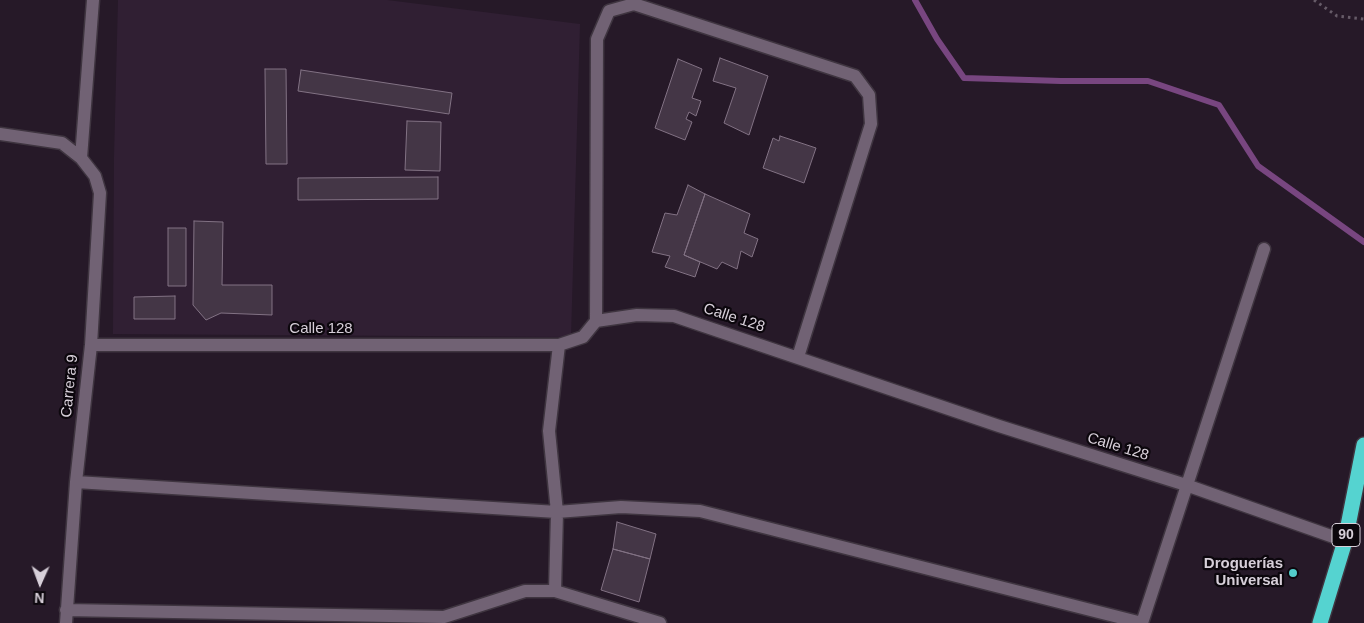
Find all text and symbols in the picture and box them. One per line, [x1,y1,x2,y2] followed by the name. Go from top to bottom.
[701,300,767,336] street label: Calle 128
[289,320,353,338] street label: Calle 128
[58,354,82,418] street label: Carrera 9
[1085,429,1151,465] street label: Calle 128
[1332,524,1360,546] road number: 90
[1204,555,1283,590] place label: Droguerías Universal
[15,558,65,608] north arrow
[1287,567,1299,579] marker: Droguerías Universal
[34,590,45,606] text: N

